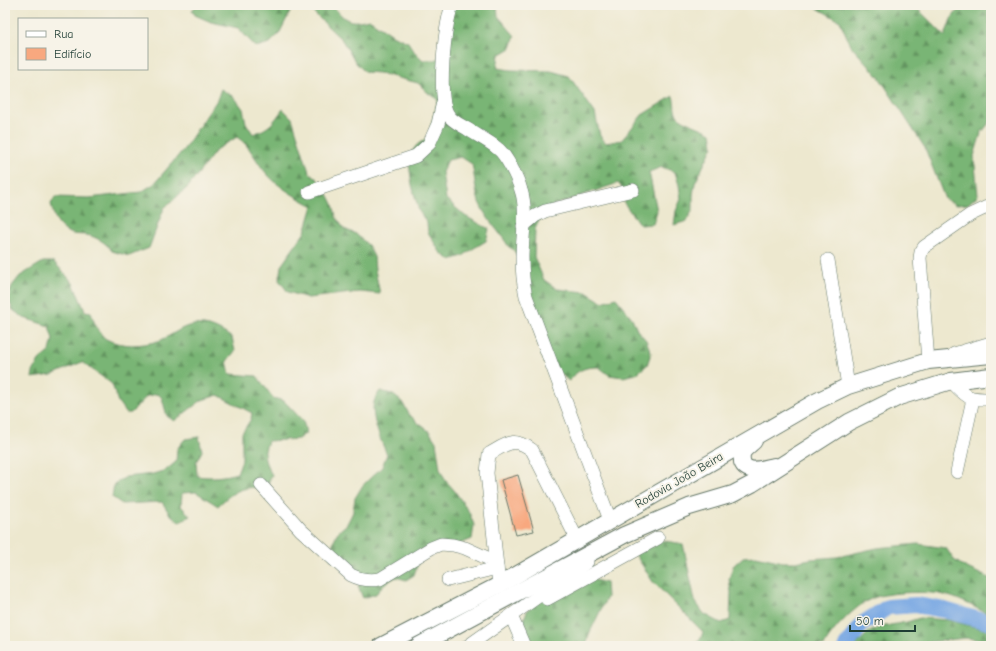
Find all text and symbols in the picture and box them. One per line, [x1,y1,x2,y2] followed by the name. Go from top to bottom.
[18,18,148,70] legend
[54,27,73,41] text: Rua
[54,47,91,61] text: Edifício
[633,449,725,511] street label: Rodovia João Beira
[850,607,915,633] scale bar
[856,614,884,628] text: 50 m

